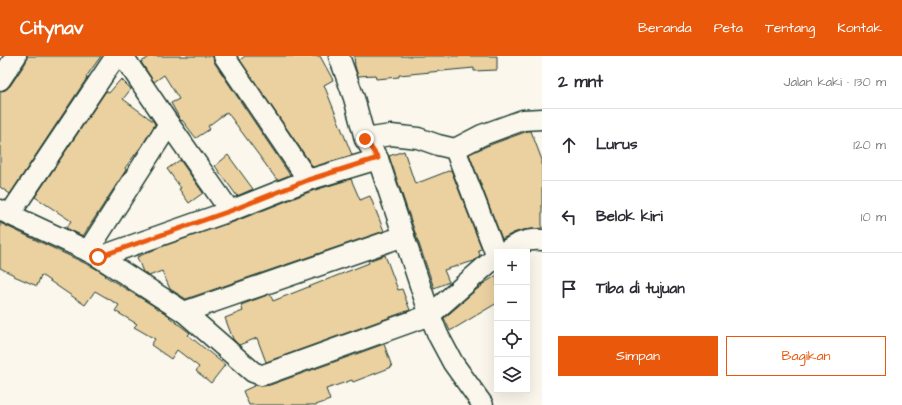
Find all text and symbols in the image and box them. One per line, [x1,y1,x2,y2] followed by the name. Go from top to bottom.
[20,15,83,42] text: Citynav
[638,18,692,38] text: Beranda
[714,18,743,38] text: Peta
[765,18,815,38] text: Tentang
[837,18,882,38] text: Kontak
[558,70,603,94] text: 2 mnt
[784,73,886,91] text: Jalan kaki · 130 m
[356,130,374,148] route end
[558,134,580,156] icon: ahead
[596,134,637,155] text: Lurus
[853,136,886,154] text: 120 m
[558,206,580,228] icon: left
[596,206,663,227] text: Belok kiri
[861,208,886,226] text: 10 m
[89,248,107,266] route start
[494,249,530,393] map controls
[494,249,530,285] button: +
[558,278,580,300] icon: arrive
[596,278,685,299] text: Tiba di tujuan
[494,285,530,321] button: −
[494,321,530,357] button: locate
[558,336,718,376] button: Simpan
[726,336,886,376] button: Bagikan
[494,357,530,393] button: layers

